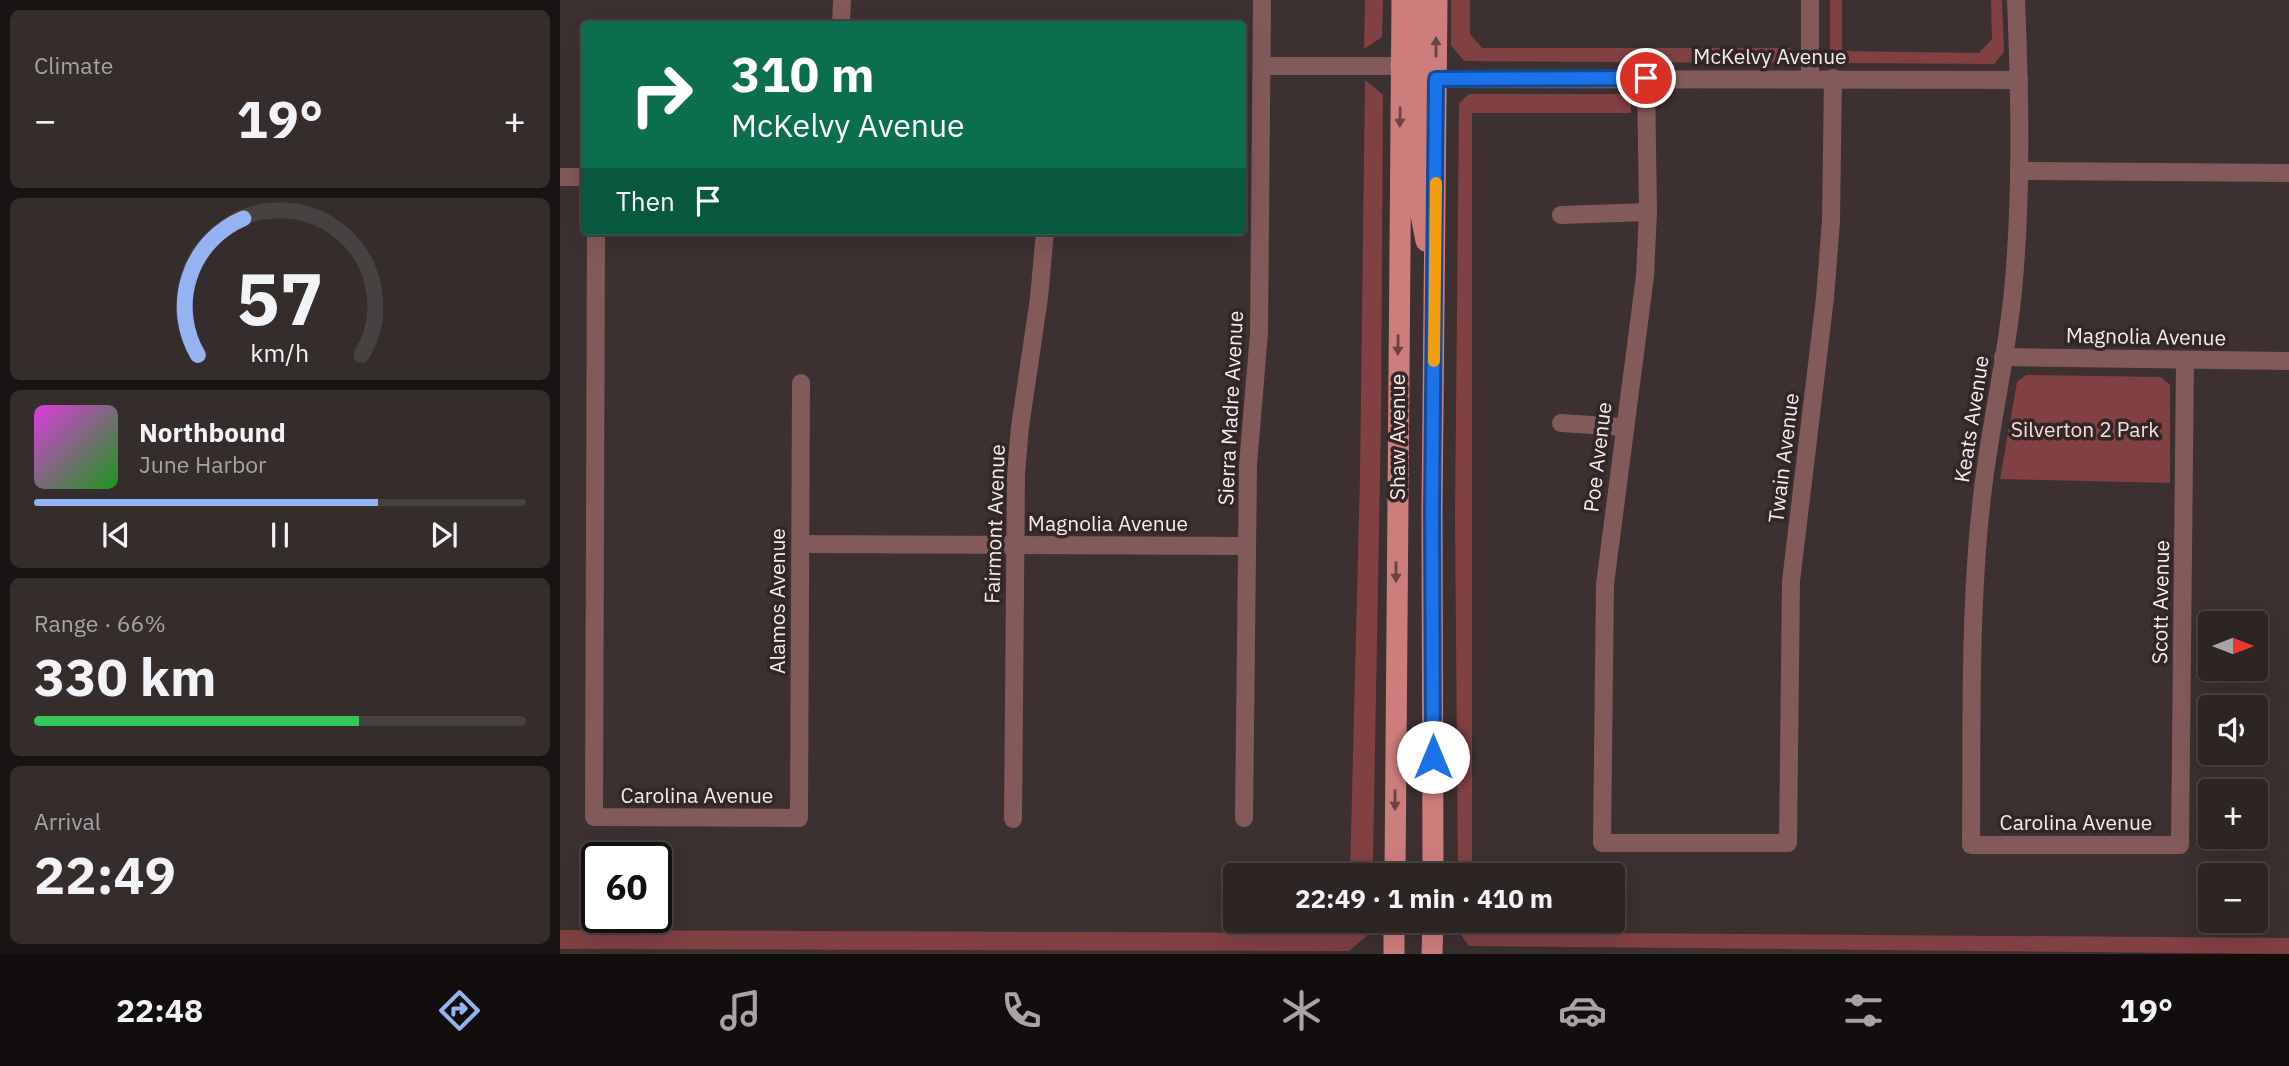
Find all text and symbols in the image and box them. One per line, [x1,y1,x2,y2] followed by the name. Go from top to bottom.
[1430,36,1442,58] one-way arrow
[731,42,875,105] text: 310 m
[1693,42,1847,70] street label: McKelvy Avenue
[1616,48,1676,108] pin
[616,49,707,140] icon: right
[34,50,113,80] text: Climate
[1627,59,1665,97] icon: arrive
[237,85,323,152] text: 19°
[34,95,57,144] text: −
[503,95,526,144] text: +
[731,104,965,146] text: McKelvy Avenue
[1394,106,1406,128] one-way arrow
[689,182,727,220] icon: arrive
[616,184,675,218] text: Then
[236,250,324,345] text: 57
[1211,310,1249,506] street label: Sierra Madre Avenue
[2066,321,2226,351] street label: Magnolia Avenue
[1392,334,1404,356] one-way arrow
[251,336,309,369] text: km/h
[1947,353,1995,485] street label: Keats Avenue
[1383,374,1411,500] street label: Shaw Avenue
[1761,391,1805,525] street label: Twain Avenue
[1576,400,1618,514] street label: Poe Avenue
[139,415,286,449] text: Northbound
[2011,415,2159,443] park label: Silverton 2 Park
[977,444,1011,604] street label: Fairmont Avenue
[139,449,267,479] text: June Harbor
[1028,509,1188,537] street label: Magnolia Avenue
[97,516,135,554] icon: previous
[261,516,299,554] icon: pause
[425,516,463,554] icon: next
[763,528,791,674] street label: Alamos Avenue
[2145,540,2175,664] street label: Scott Avenue
[1391,561,1402,583] one-way arrow
[34,608,166,638] text: Range · 66%
[2198,611,2268,681] north arrow
[2198,611,2268,933] map controls
[34,643,216,710] text: 330 km
[2198,695,2268,765] button: sound
[1396,720,1470,794] position arrow
[2198,779,2268,849] button: +
[621,781,773,809] street label: Carolina Avenue
[1389,789,1401,811] one-way arrow
[34,806,101,836] text: Arrival
[2000,808,2152,836] street label: Carolina Avenue
[34,841,176,908] text: 22:49
[581,842,672,933] speed limit sign: 60
[2198,863,2268,933] button: −
[1295,881,1553,915] text: 22:49 · 1 min · 410 m
[435,986,484,1035] icon: directions
[716,986,765,1035] icon: music
[997,986,1046,1035] icon: phone
[1277,986,1326,1035] icon: climate
[1558,986,1607,1035] icon: car
[1839,986,1888,1035] icon: filters
[116,989,203,1031] text: 22:48
[2120,989,2173,1031] text: 19°

